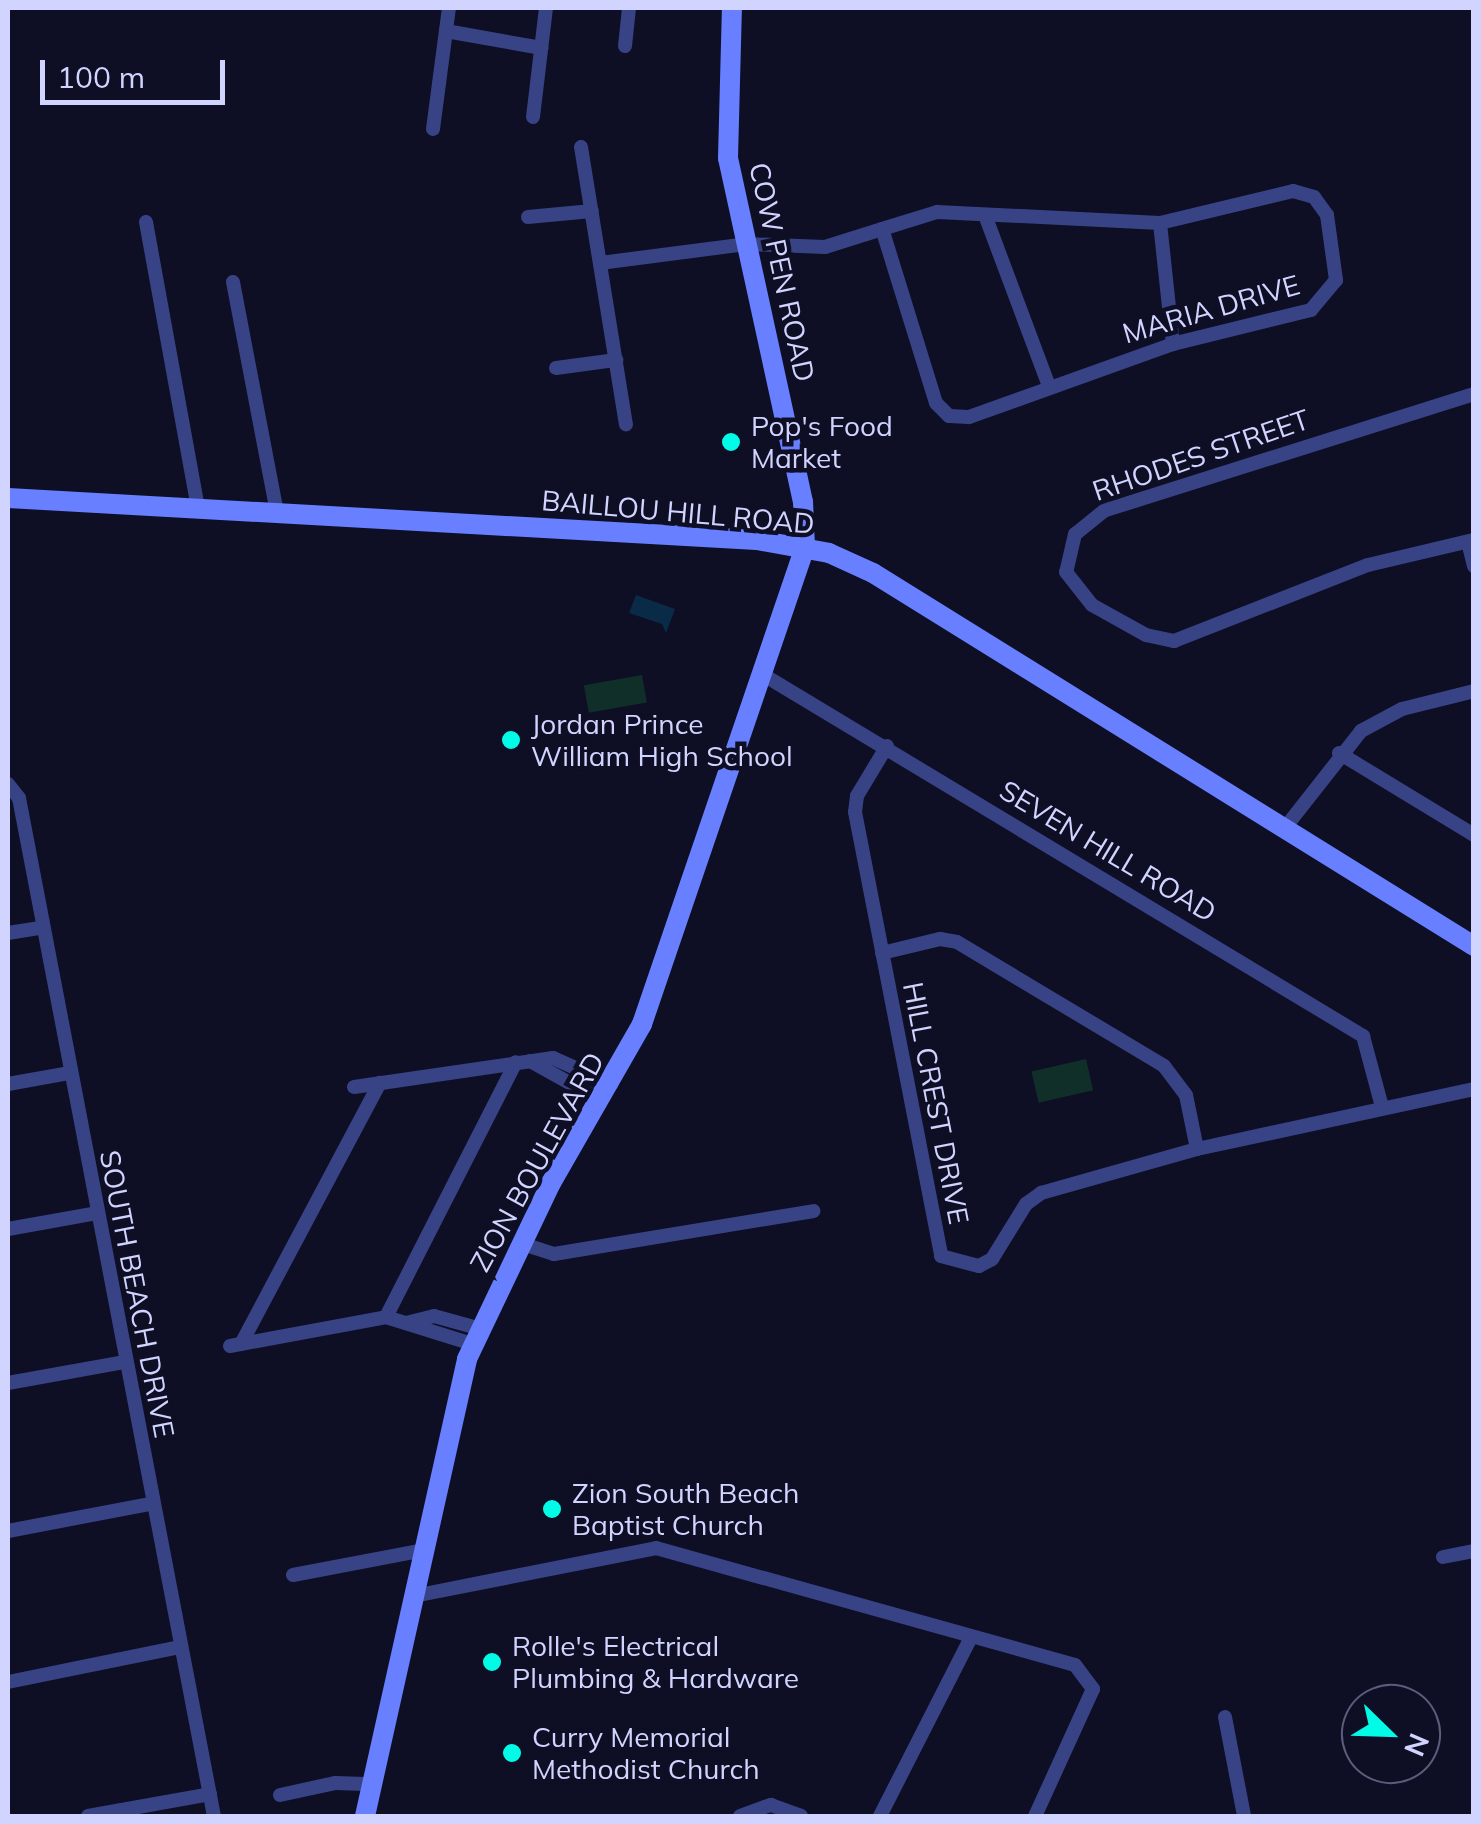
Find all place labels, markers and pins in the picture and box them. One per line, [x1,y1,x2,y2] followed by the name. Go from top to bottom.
[751,409,893,475] place label: Pop's Food Market
[720,431,742,453] marker: Pop's Food Market
[531,707,793,773] place label: Jordan Prince William High School
[500,729,522,751] marker: Jordan Prince William High School
[572,1476,799,1542] place label: Zion South Beach Baptist Church
[541,1498,563,1520] marker: Zion South Beach Baptist Church
[512,1629,799,1695] place label: Rolle's Electrical Plumbing & Hardware
[481,1651,503,1673] marker: Rolle's Electrical Plumbing & Hardware
[532,1720,760,1786] place label: Curry Memorial Methodist Church
[501,1742,523,1764] marker: Curry Memorial Methodist Church

